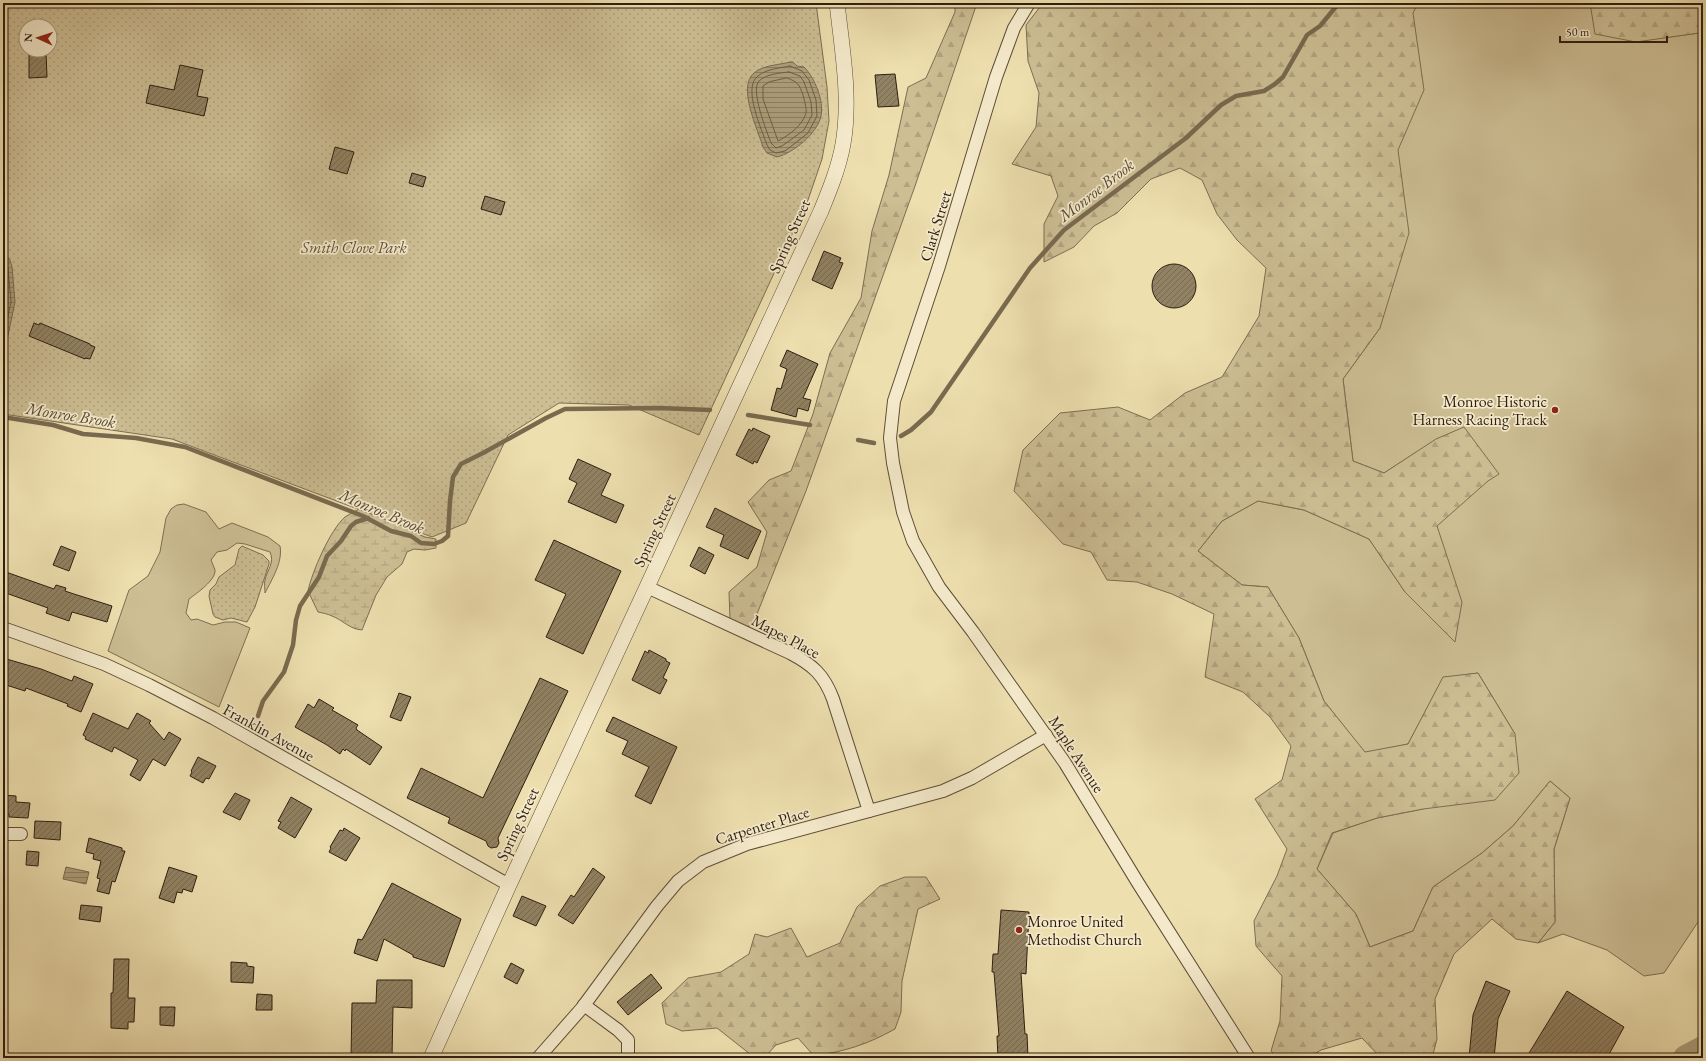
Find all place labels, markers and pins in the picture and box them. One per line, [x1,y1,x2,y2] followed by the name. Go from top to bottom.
[1412,391,1547,430] place label: Monroe Historic Harness Racing Track
[1550,405,1560,415] marker: Monroe Historic Harness Racing Track
[1027,911,1142,950] place label: Monroe United Methodist Church
[1014,925,1024,935] marker: Monroe United Methodist Church

